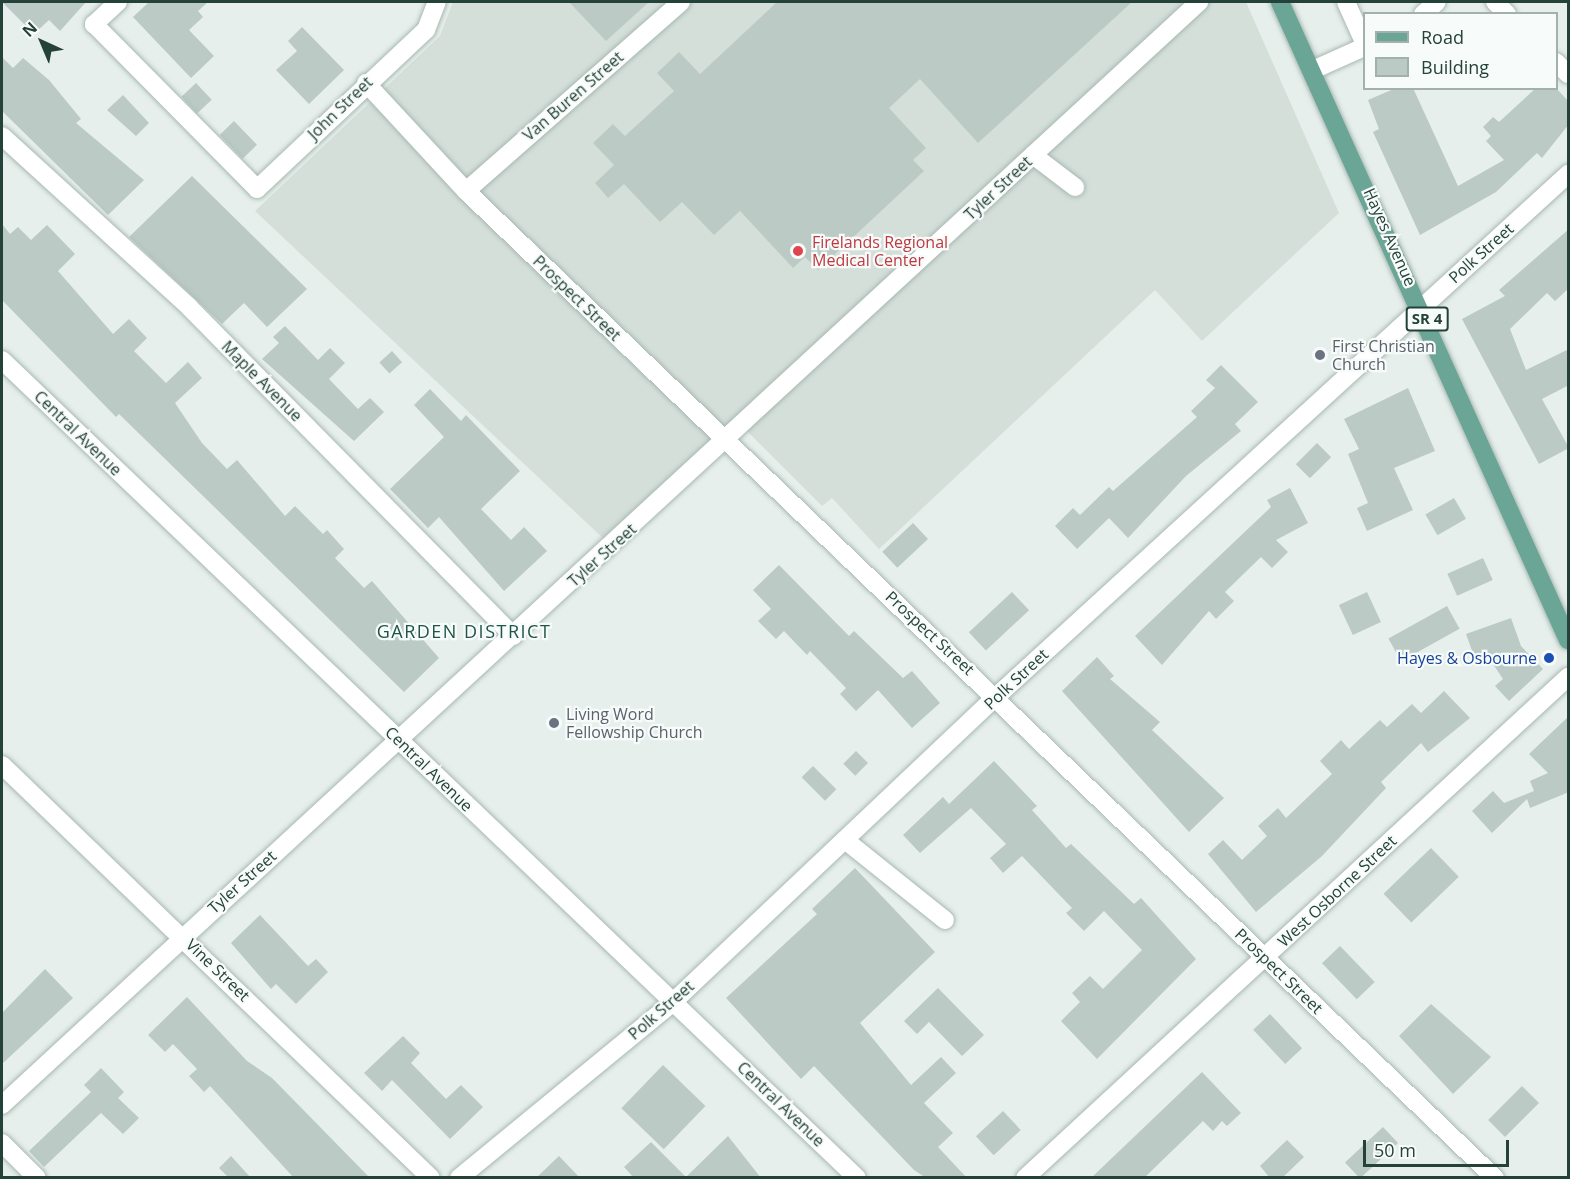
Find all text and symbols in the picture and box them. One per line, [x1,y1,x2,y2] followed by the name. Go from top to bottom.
[12,12,72,72] north arrow
[1363,12,1558,90] legend
[17,17,42,41] text: N
[1421,25,1464,49] text: Road
[519,47,627,145] street label: Van Buren Street
[1421,55,1489,79] text: Building
[304,72,376,144] street label: John Street
[960,152,1036,224] street label: Tyler Street
[1360,185,1420,289] street label: Hayes Avenue
[1445,219,1517,287] street label: Polk Street
[812,232,948,270] place label: Firelands Regional Medical Center
[789,242,807,260] marker: Firelands Regional Medical Center
[529,251,625,345] street label: Prospect Street
[1404,307,1450,331] road number: SR 4
[1332,336,1435,374] place label: First Christian Church
[218,337,306,425] street label: Maple Avenue
[1313,348,1327,362] marker: First Christian Church
[30,387,126,479] street label: Central Avenue
[564,519,640,591] street label: Tyler Street
[882,587,978,679] street label: Prospect Street
[377,620,551,642] district label: GARDEN DISTRICT
[980,645,1052,713] street label: Polk Street
[1397,648,1537,668] place label: Hayes & Osbourne
[1542,651,1556,665] marker: Hayes & Osbourne
[566,704,702,742] place label: Living Word Fellowship Church
[547,716,561,730] marker: Living Word Fellowship Church
[381,723,477,815] street label: Central Avenue
[1274,831,1400,951] street label: West Osborne Street
[204,846,280,918] street label: Tyler Street
[1231,924,1327,1018] street label: Prospect Street
[182,935,254,1005] street label: Vine Street
[624,976,698,1044] street label: Polk Street
[733,1058,829,1150] street label: Central Avenue
[1366,1128,1512,1166] scale bar
[1374,1138,1416,1162] text: 50 m

